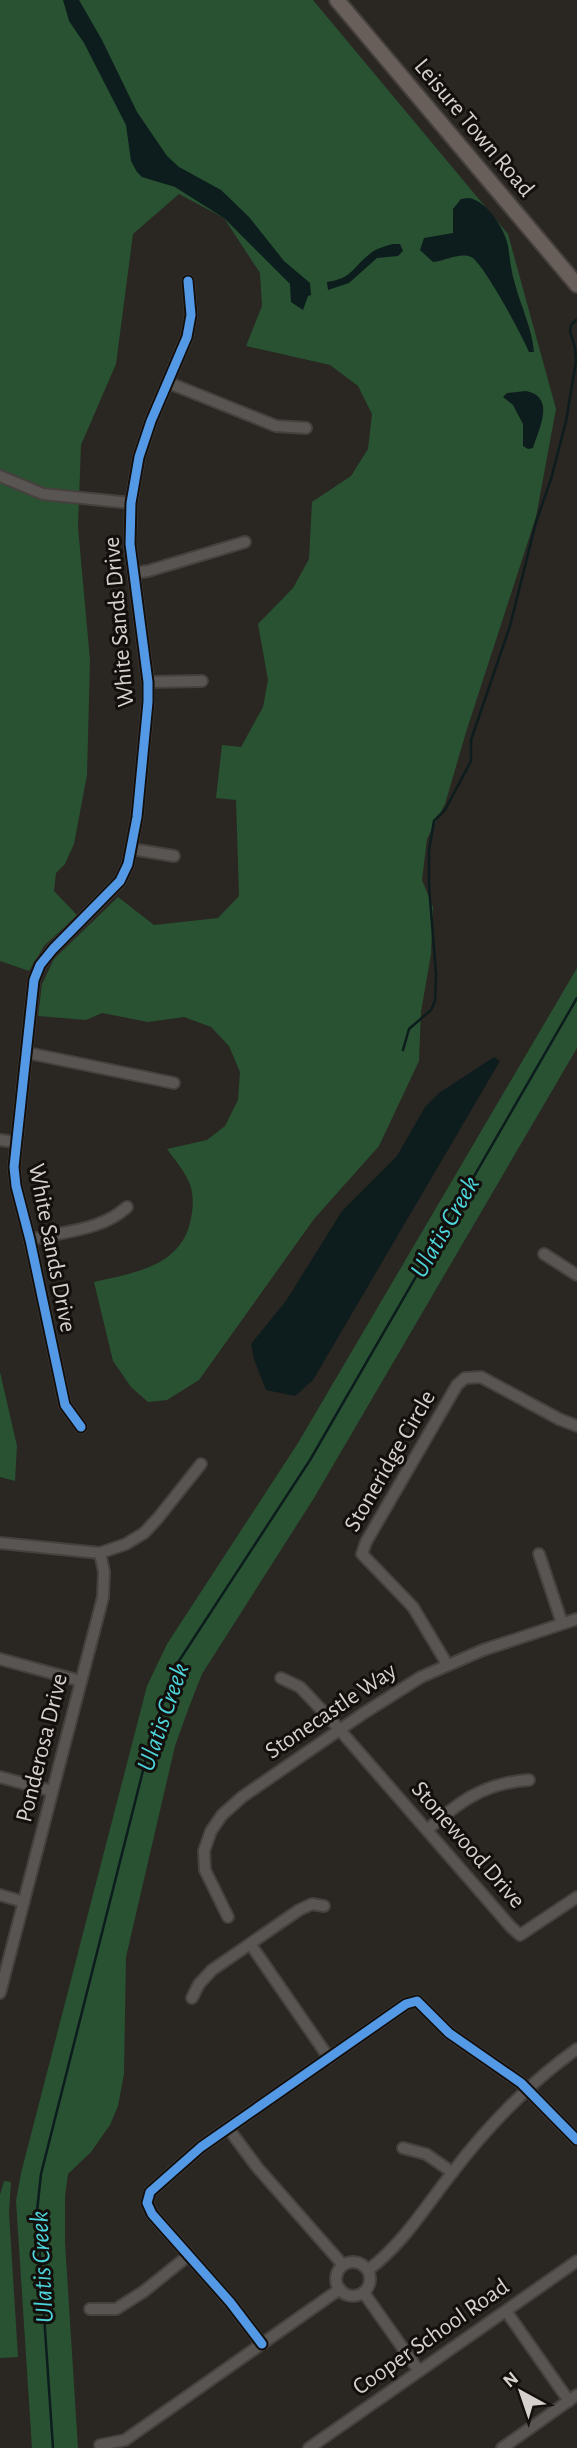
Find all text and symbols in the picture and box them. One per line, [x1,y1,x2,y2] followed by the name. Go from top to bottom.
[410,54,538,202] street label: Leisure Town Road
[100,536,138,708] street label: White Sands Drive
[24,1162,80,1334] street label: White Sands Drive
[406,1172,484,1282] water label: Ulatis Creek
[340,1386,440,1536] street label: Stoneridge Circle
[261,1658,401,1764] street label: Stonecastle Way
[132,1660,194,1774] water label: Ulatis Creek
[12,1671,72,1825] street label: Ponderosa Drive
[407,1777,529,1913] street label: Stonewood Drive
[26,2210,58,2324] water label: Ulatis Creek
[349,2274,513,2400] street label: Cooper School Road
[486,2357,556,2427] north arrow
[500,2369,522,2392] text: N

